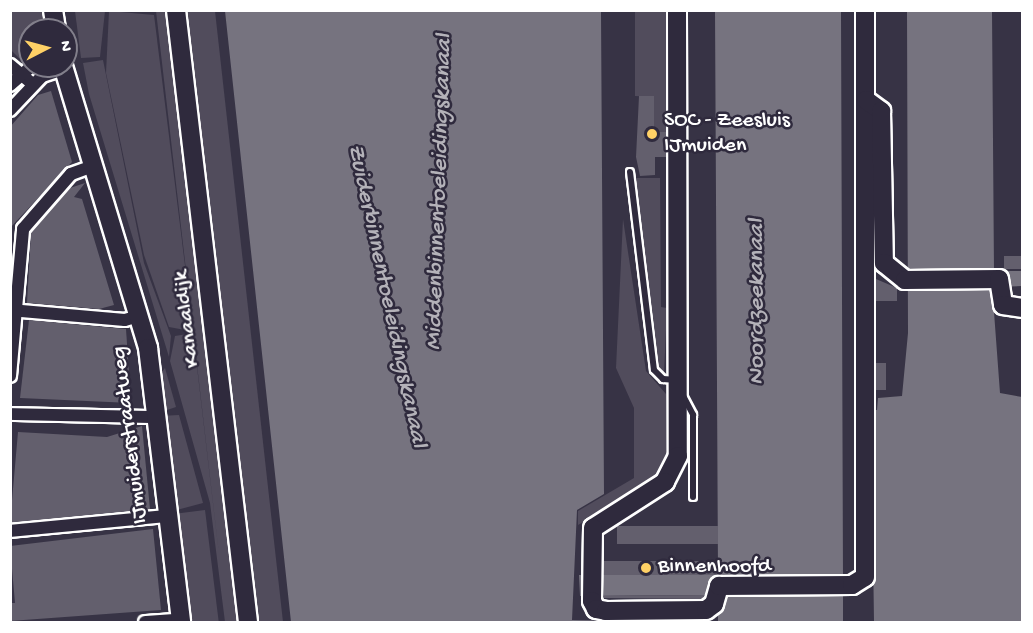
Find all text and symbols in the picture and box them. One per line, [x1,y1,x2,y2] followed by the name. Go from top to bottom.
[18,18,78,78] north arrow
[420,33,460,351] water label: Middenbinnentoeleidingskanaal
[54,40,74,52] text: N
[664,108,790,160] place label: SOC - Zeesluis IJmuiden
[645,127,659,141] marker: SOC - Zeesluis IJmuiden
[340,142,432,450] water label: Zuiderbinnentoeleidingskanaal
[744,219,772,385] water label: Noordzeekanaal
[169,269,207,369] street label: Kanaaldijk
[107,345,155,525] street label: IJmuiderstraatweg
[658,555,771,581] place label: Binnenhoofd
[639,561,653,575] marker: Binnenhoofd

